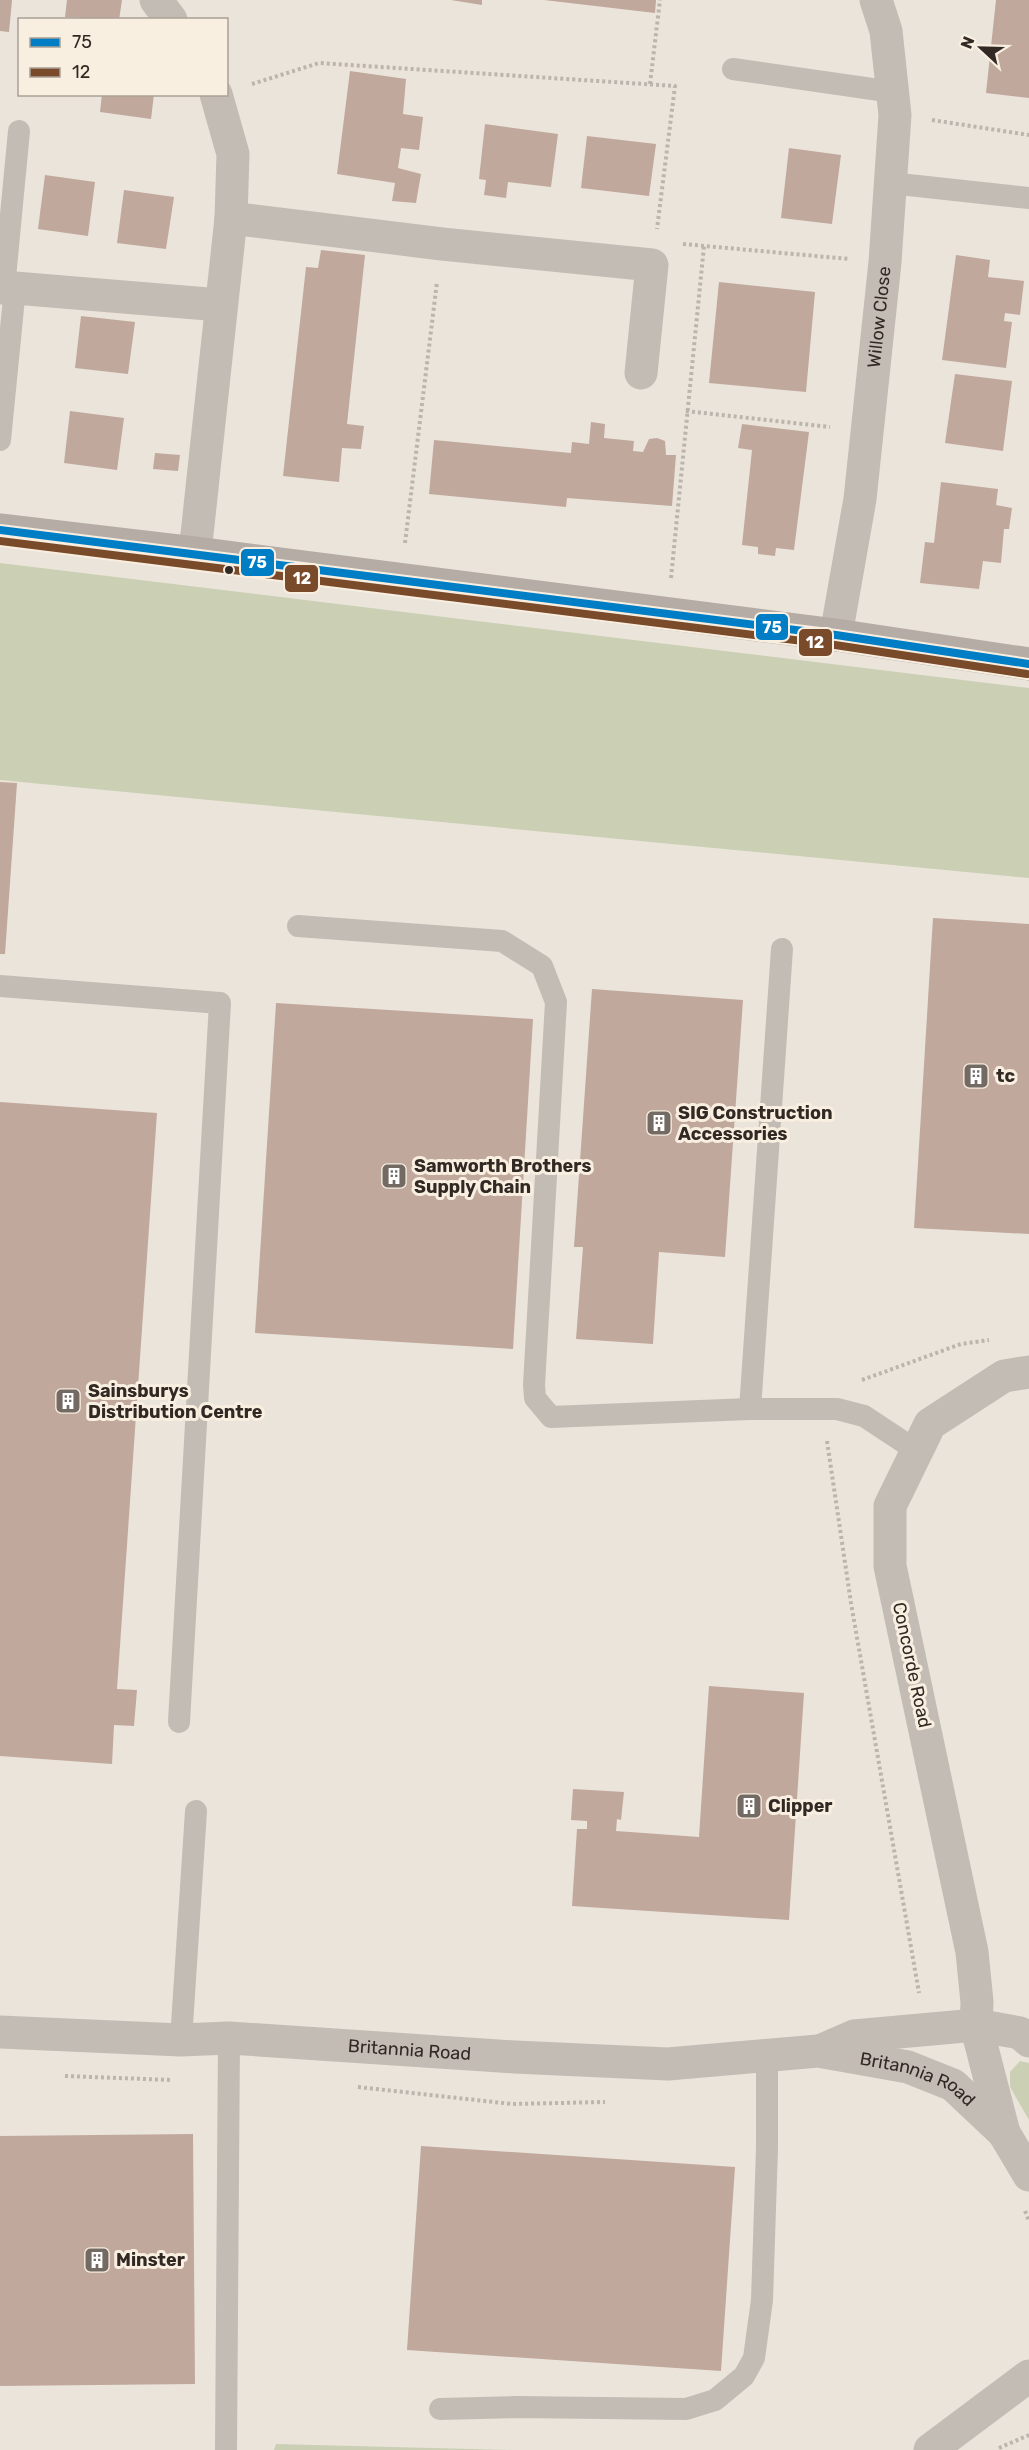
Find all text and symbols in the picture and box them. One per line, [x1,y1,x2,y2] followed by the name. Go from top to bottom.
[18,18,228,96] legend
[951,18,1011,78] north arrow
[72,31,92,53] text: 75
[957,34,979,51] text: N
[72,61,90,83] text: 12
[863,265,895,369] street label: Willow Close
[240,548,275,577] line badge: 75
[247,553,267,572] text: 75
[223,564,235,576] unlabelled marker
[284,564,319,593] line badge: 12
[293,569,311,588] text: 12
[755,613,789,641] line badge: 75
[762,618,782,637] text: 75
[798,628,833,657] line badge: 12
[806,633,824,652] text: 12
[961,1061,991,1091] building icon: tc
[996,1065,1015,1087] place label: tc
[678,1102,833,1145] place label: SIG Construction Accessories
[644,1108,674,1138] building icon: SIG Construction Accessories
[414,1155,591,1198] place label: Samworth Brothers Supply Chain
[379,1161,409,1191] building icon: Samworth Brothers Supply Chain
[88,1380,263,1423] place label: Sainsburys Distribution Centre
[53,1386,83,1416] building icon: Sainsburys Distribution Centre
[888,1600,936,1730] street label: Concorde Road
[734,1791,764,1821] building icon: Clipper
[768,1795,833,1817] place label: Clipper
[347,2035,472,2065] street label: Britannia Road
[858,2048,980,2111] street label: Britannia Road
[82,2245,112,2275] building icon: Minster
[116,2249,185,2271] place label: Minster

